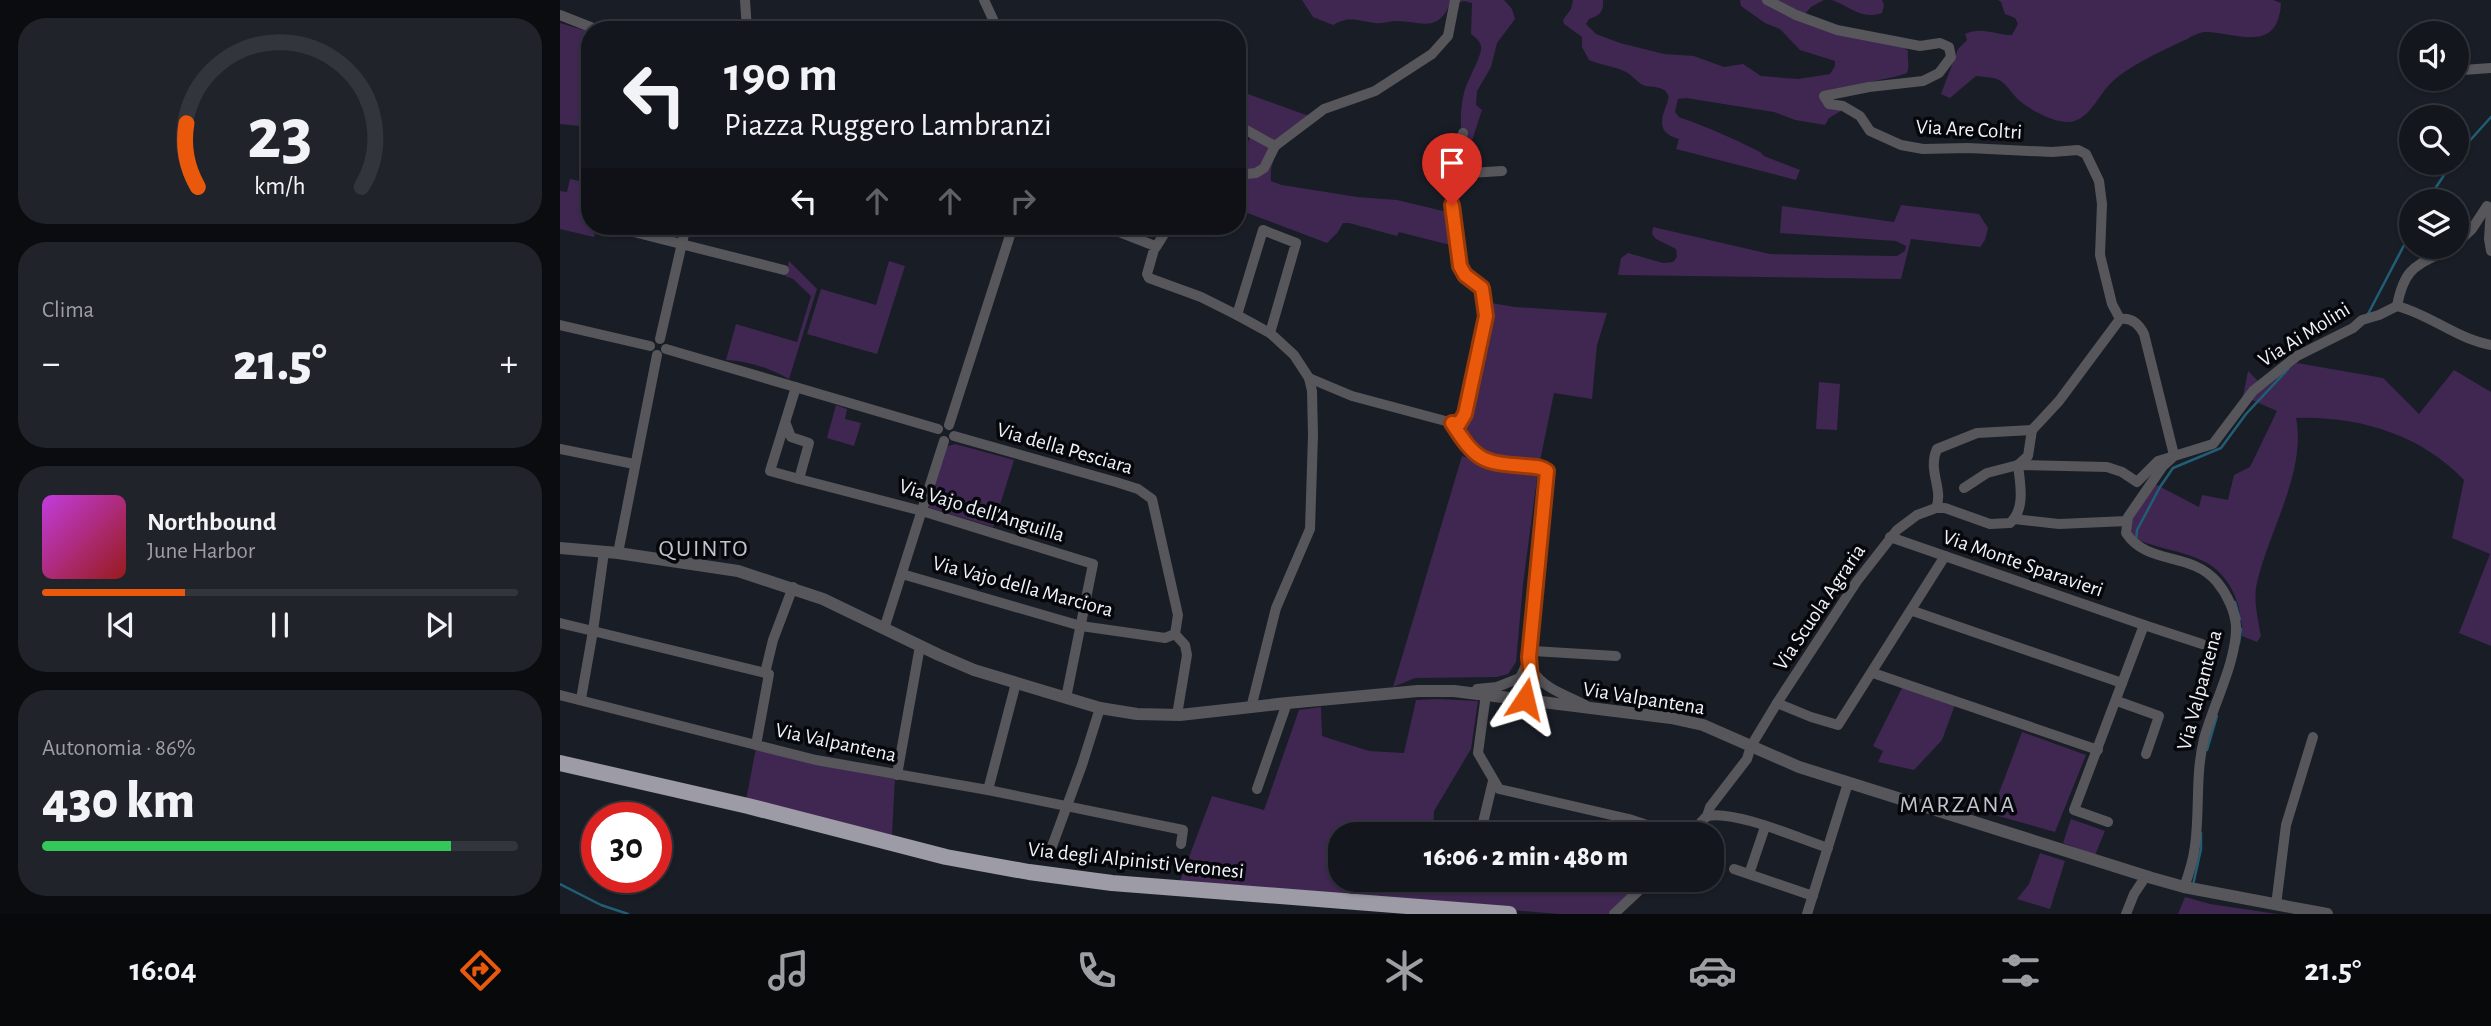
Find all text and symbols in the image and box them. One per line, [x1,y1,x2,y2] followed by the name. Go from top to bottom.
[2399,21,2469,259] map controls
[2399,21,2469,91] button: sound
[609,49,700,140] icon: left
[724,51,838,100] text: 190 m
[247,99,313,172] text: 23
[2399,105,2469,175] button: search
[724,109,1052,141] text: Piazza Ruggero Lambranzi
[1915,116,2023,143] street label: Via Are Coltri
[1422,133,1482,205] pin
[1433,144,1471,182] icon: arrive
[254,174,306,199] text: km/h
[785,182,823,220] icon: left
[858,182,896,220] icon: ahead
[931,182,969,220] icon: ahead
[1004,182,1042,220] icon: right
[2399,189,2469,259] button: layers
[2255,298,2354,371] street label: Via Ai Molini
[42,299,94,322] text: Clima
[233,337,327,389] text: 21.5°
[42,345,60,383] text: −
[500,345,518,383] text: +
[994,419,1136,478] street label: Via della Pesciara
[897,475,1067,546] street label: Via Vajo dell'Anguilla
[147,509,276,535] text: Northbound
[1940,526,2106,601] street label: Via Monte Sparavieri
[659,537,749,561] district label: QUINTO
[147,540,255,563] text: June Harbor
[1770,540,1869,674] street label: Via Scuola Agraria
[930,552,1116,621] street label: Via Vajo della Marciora
[102,606,140,644] icon: previous
[261,606,299,644] icon: pause
[420,606,458,644] icon: next
[2173,628,2226,752] street label: Via Valpantena
[1488,662,1562,736] position arrow
[1581,678,1707,719] street label: Via Valpantena
[773,719,899,766] street label: Via Valpantena
[42,737,196,760] text: Autonomia · 86%
[42,775,195,827] text: 430 km
[1900,793,2016,817] district label: MARZANA
[581,802,672,893] speed limit sign: 30
[1027,839,1245,882] street label: Via degli Alpinisti Veronesi
[1424,844,1628,870] text: 16:06 · 2 min · 480 m
[456,946,505,995] icon: directions
[764,946,813,995] icon: music
[1072,946,1121,995] icon: phone
[1380,946,1429,995] icon: climate
[1688,946,1737,995] icon: car
[1996,946,2045,995] icon: filters
[130,954,197,986] text: 16:04
[2304,954,2361,986] text: 21.5°

